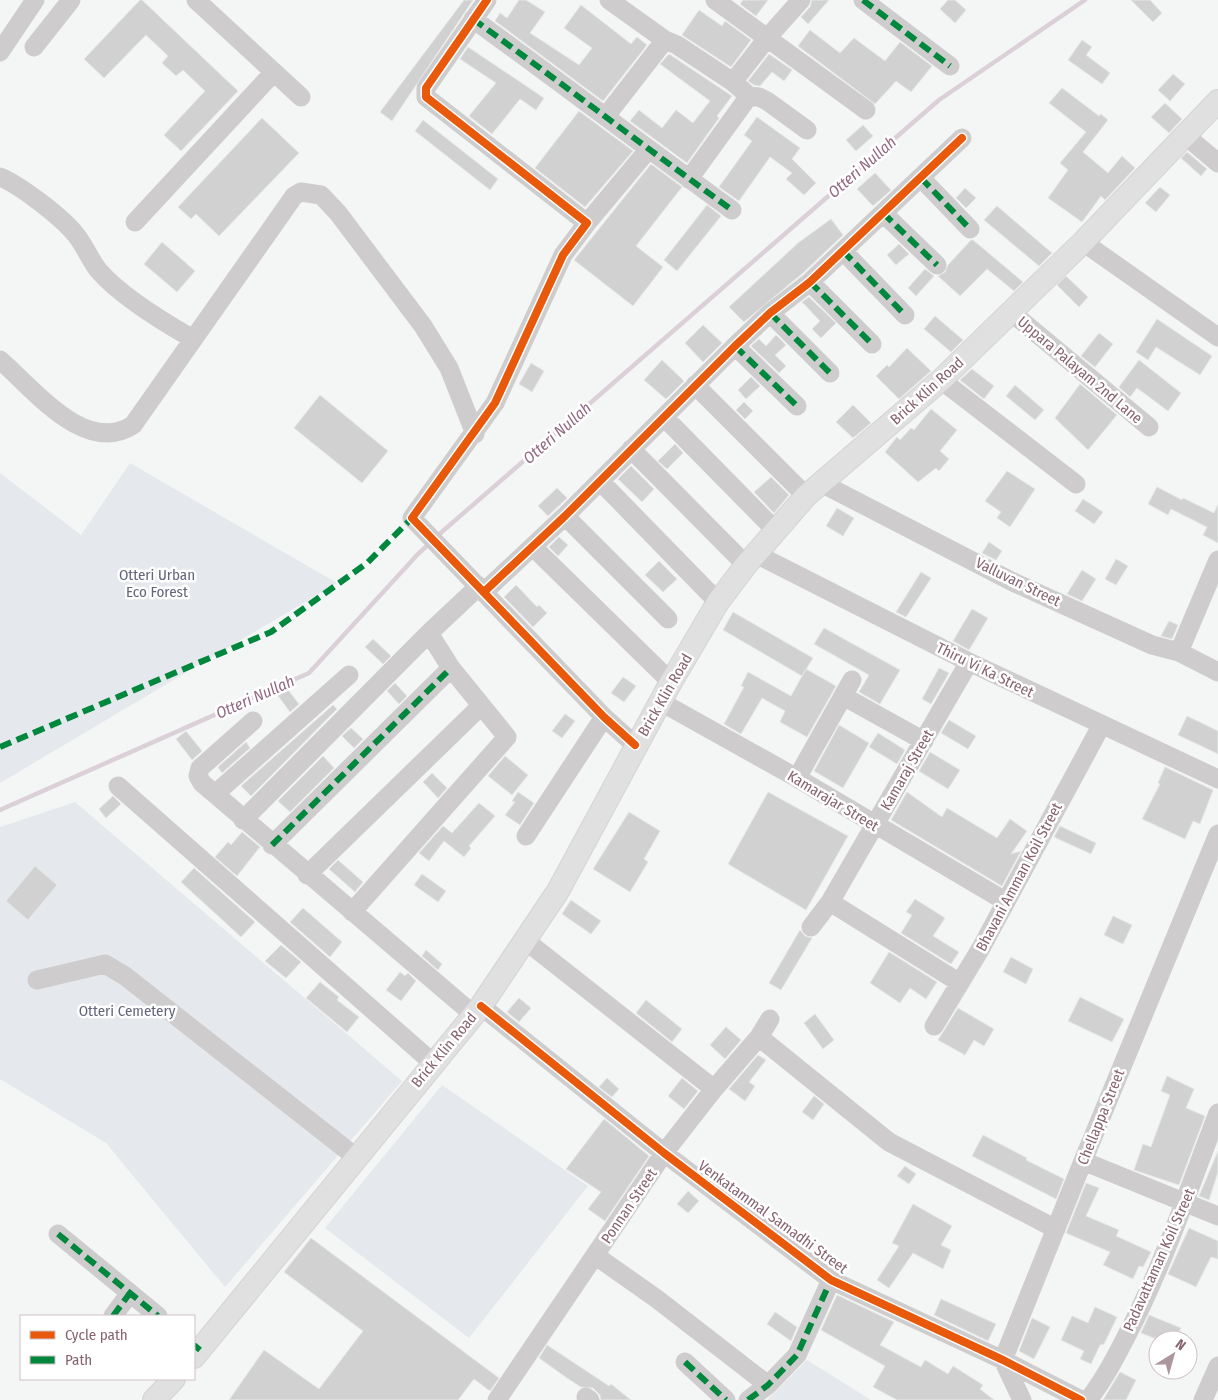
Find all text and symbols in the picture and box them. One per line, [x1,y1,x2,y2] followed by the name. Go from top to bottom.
[824,132,900,202] water label: Otteri Nullah
[1014,313,1146,427] street label: Uppara Palayam 2nd Lane
[887,353,967,429] street label: Brick Klin Road
[519,398,595,468] water label: Otteri Nullah
[973,554,1063,610] street label: Valluvan Street
[119,566,195,601] park label: Otteri Urban Eco Forest
[934,639,1037,701] street label: Thiru Vi Ka Street
[634,651,696,739] street label: Brick Klin Road
[213,671,297,723] water label: Otteri Nullah
[877,726,937,814] street label: Kamaraj Street
[784,767,882,835] street label: Kamarajar Street
[972,800,1066,954] street label: Bhavani Amman Koil Street
[79,1002,176,1020] park label: Otteri Cemetery
[407,1009,481,1091] street label: Brick Klin Road
[1074,1066,1128,1167] street label: Chellappa Street
[695,1157,851,1277] street label: Venkatammal Samadhi Street
[597,1165,661,1247] street label: Ponnan Street
[1119,1186,1199,1334] street label: Padavattaman Koil Street
[20,1315,195,1380] legend
[65,1326,128,1344] text: Cycle path
[1148,1330,1198,1380] north arrow
[1172,1336,1189,1354] text: N
[65,1351,92,1369] text: Path

